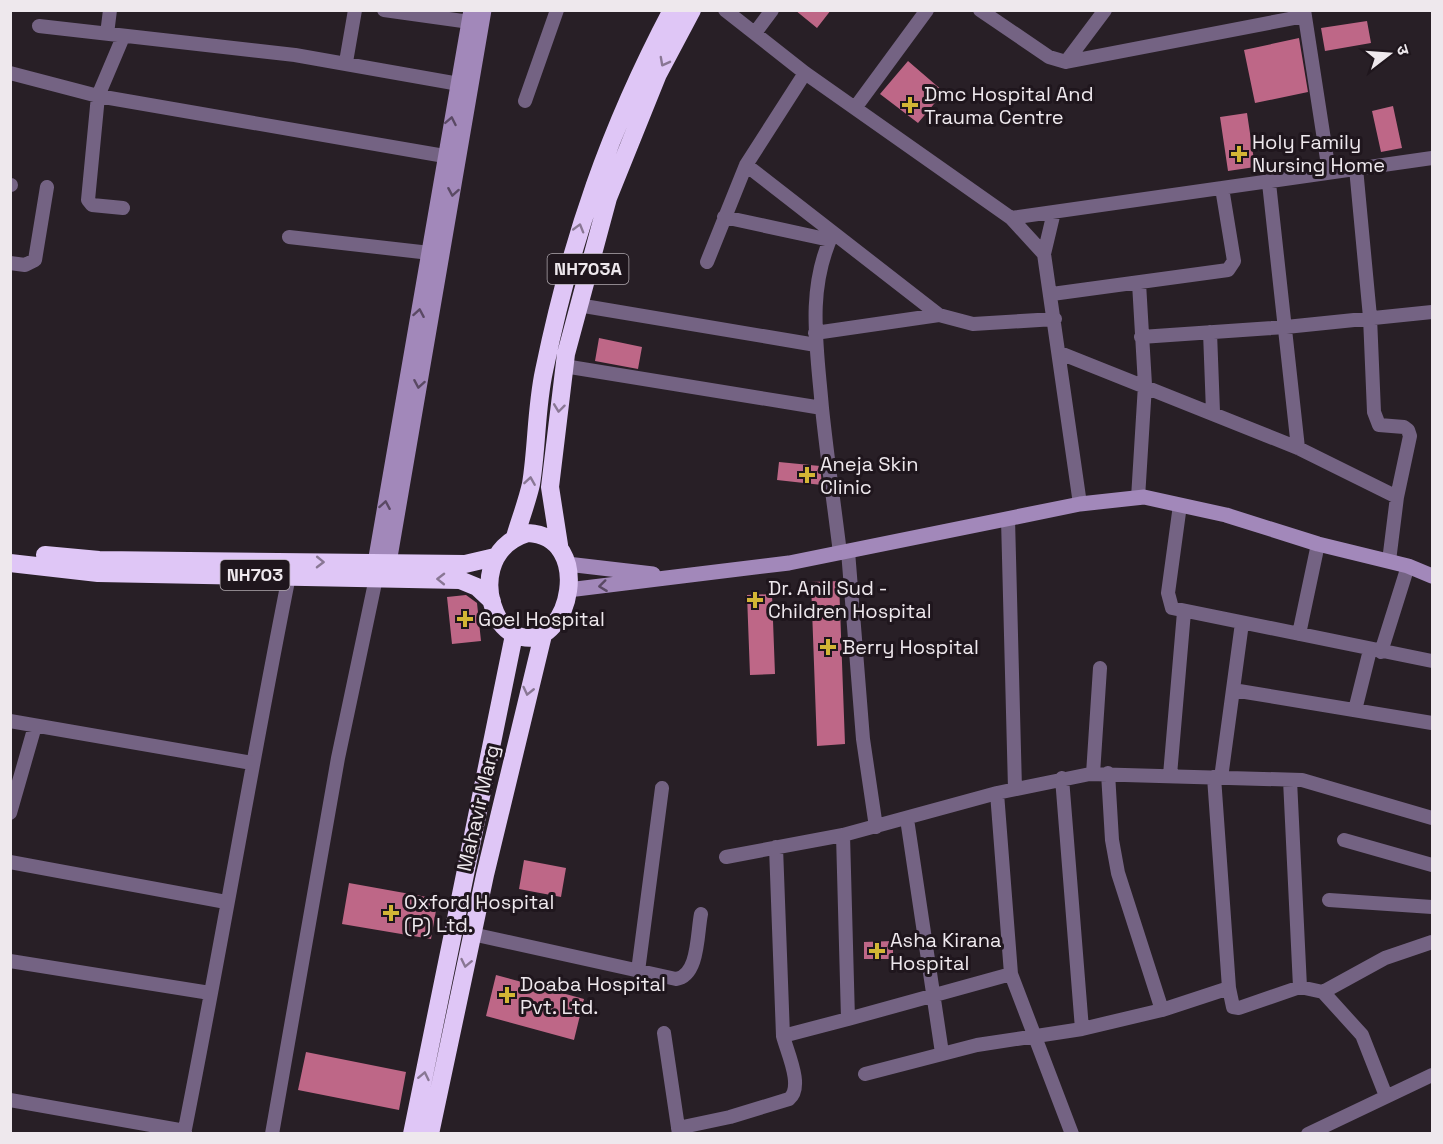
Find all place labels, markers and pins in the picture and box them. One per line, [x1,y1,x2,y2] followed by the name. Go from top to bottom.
[924,81,1094,130] place label: Dmc Hospital And Trauma Centre
[901,96,919,114] marker: Dmc Hospital And Trauma Centre
[1252,129,1385,178] place label: Holy Family Nursing Home
[1230,145,1248,163] marker: Holy Family Nursing Home
[820,451,918,500] place label: Aneja Skin Clinic
[798,466,816,484] marker: Aneja Skin Clinic
[768,575,932,624] place label: Dr. Anil Sud - Children Hospital
[746,591,764,609] marker: Dr. Anil Sud - Children Hospital
[478,606,605,632] place label: Goel Hospital
[456,610,474,628] marker: Goel Hospital
[842,634,979,660] place label: Berry Hospital
[819,638,837,656] marker: Berry Hospital
[404,889,555,938] place label: Oxford Hospital (P) Ltd.
[382,904,400,922] marker: Oxford Hospital (P) Ltd.
[890,927,1002,976] place label: Asha Kirana Hospital
[868,942,886,960] marker: Asha Kirana Hospital
[520,971,666,1020] place label: Doaba Hospital Pvt. Ltd.
[498,986,516,1004] marker: Doaba Hospital Pvt. Ltd.

